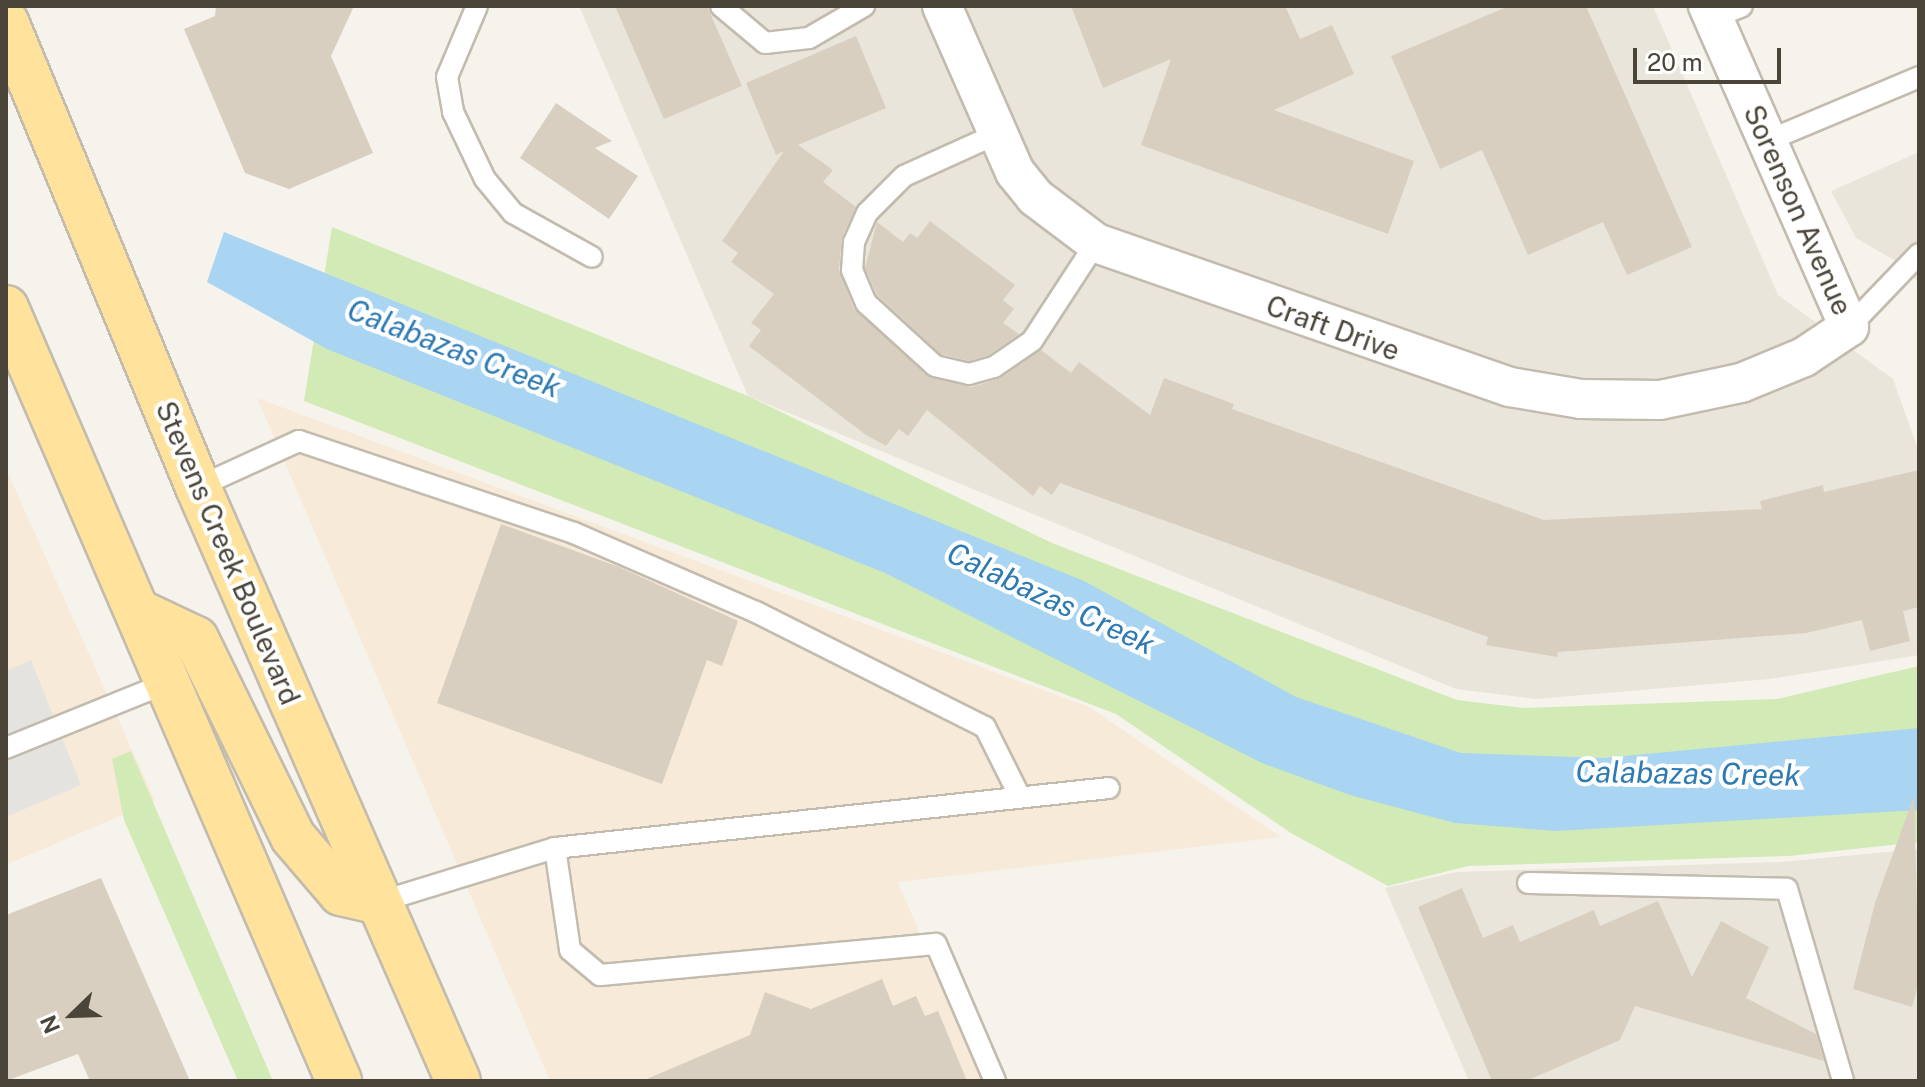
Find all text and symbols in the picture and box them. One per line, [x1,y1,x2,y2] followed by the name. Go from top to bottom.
[1637,32,1785,82] scale bar
[1647,48,1703,76] text: 20 m
[1737,100,1859,320] street label: Sorenson Avenue
[1262,288,1404,368] street label: Craft Drive
[342,291,566,405] water label: Calabazas Creek
[149,396,307,710] street label: Stevens Creek Boulevard
[941,534,1161,662] water label: Calabazas Creek
[1575,753,1801,793] water label: Calabazas Creek
[32,975,112,1055] north arrow
[35,1011,65,1037] text: N

